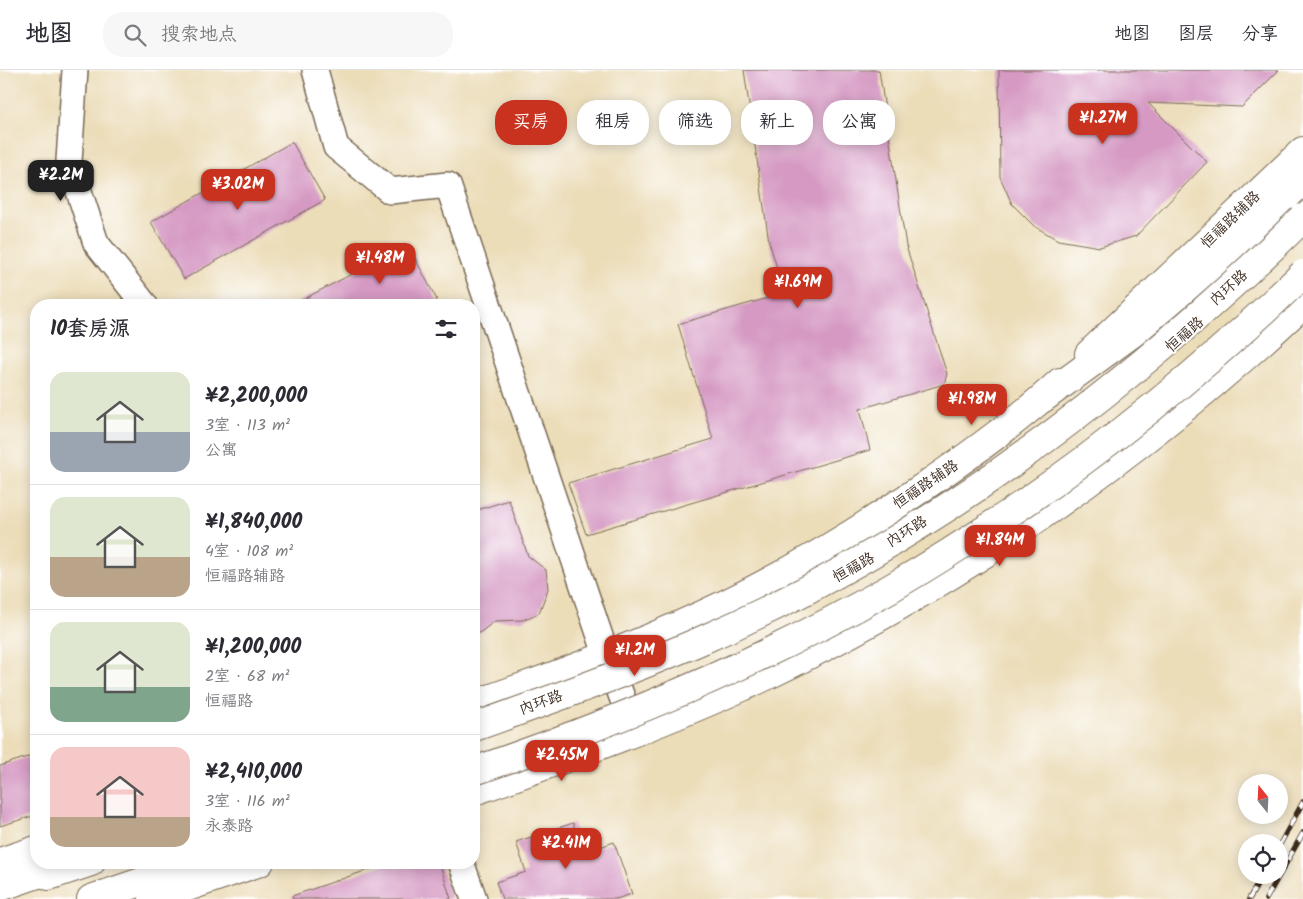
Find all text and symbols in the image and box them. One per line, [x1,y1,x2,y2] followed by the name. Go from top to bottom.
[103,12,453,57] search box
[25,15,73,54] text: 地图
[161,20,237,50] text: 搜索地点
[1114,20,1150,49] text: 地图
[1178,20,1214,49] text: 图层
[1242,20,1278,49] text: 分享
[121,21,149,49] icon: search
[495,100,567,145] chip: 买房
[577,100,649,145] chip: 租房
[659,100,731,145] chip: 筛选
[741,100,813,145] chip: 新上
[823,100,895,145] chip: 公寓
[1062,102,1144,145] pin: ¥1.27M
[1079,106,1127,131] text: ¥1.27M
[26,160,96,202] pin: ¥2.2M
[39,163,83,188] text: ¥2.2M
[197,168,279,211] pin: ¥3.02M
[212,172,264,197] text: ¥3.02M
[1196,185,1266,255] street label: 恒福路辅路
[339,242,421,285] pin: ¥1.48M
[356,246,404,271] text: ¥1.48M
[1204,264,1254,312] street label: 内环路
[757,266,839,309] pin: ¥1.69M
[774,270,822,295] text: ¥1.69M
[1160,311,1210,359] street label: 恒福路
[50,313,130,346] text: 10套房源
[432,315,460,343] icon: filters
[205,380,307,413] text: ¥2,200,000
[931,384,1013,426] pin: ¥1.98M
[948,387,996,412] text: ¥1.98M
[90,392,150,452] icon: home
[205,413,290,438] text: 3室 · 113 m²
[205,438,237,463] text: 公寓
[888,454,964,516] street label: 恒福路辅路
[205,506,302,539] text: ¥1,840,000
[882,510,932,554] street label: 内环路
[90,517,150,577] icon: home
[959,524,1041,567] pin: ¥1.84M
[976,528,1024,553] text: ¥1.84M
[205,539,293,564] text: 4室 · 108 m²
[828,547,880,589] street label: 恒福路
[205,564,285,589] text: 恒福路辅路
[205,631,301,664] text: ¥1,200,000
[600,634,670,677] pin: ¥1.2M
[615,638,655,663] text: ¥1.2M
[90,642,150,702] icon: home
[205,664,290,689] text: 2室 · 68 m²
[516,684,566,722] street label: 内环路
[205,689,253,714] text: 恒福路
[521,740,603,782] pin: ¥2.45M
[536,743,588,768] text: ¥2.45M
[205,756,302,789] text: ¥2,410,000
[90,767,150,827] icon: home
[1238,774,1288,824] north arrow
[1238,774,1288,884] map controls
[205,789,290,814] text: 3室 · 116 m²
[205,814,253,839] text: 永泰路
[525,828,607,870] pin: ¥2.41M
[542,831,590,856] text: ¥2.41M
[1238,834,1288,884] button: locate

